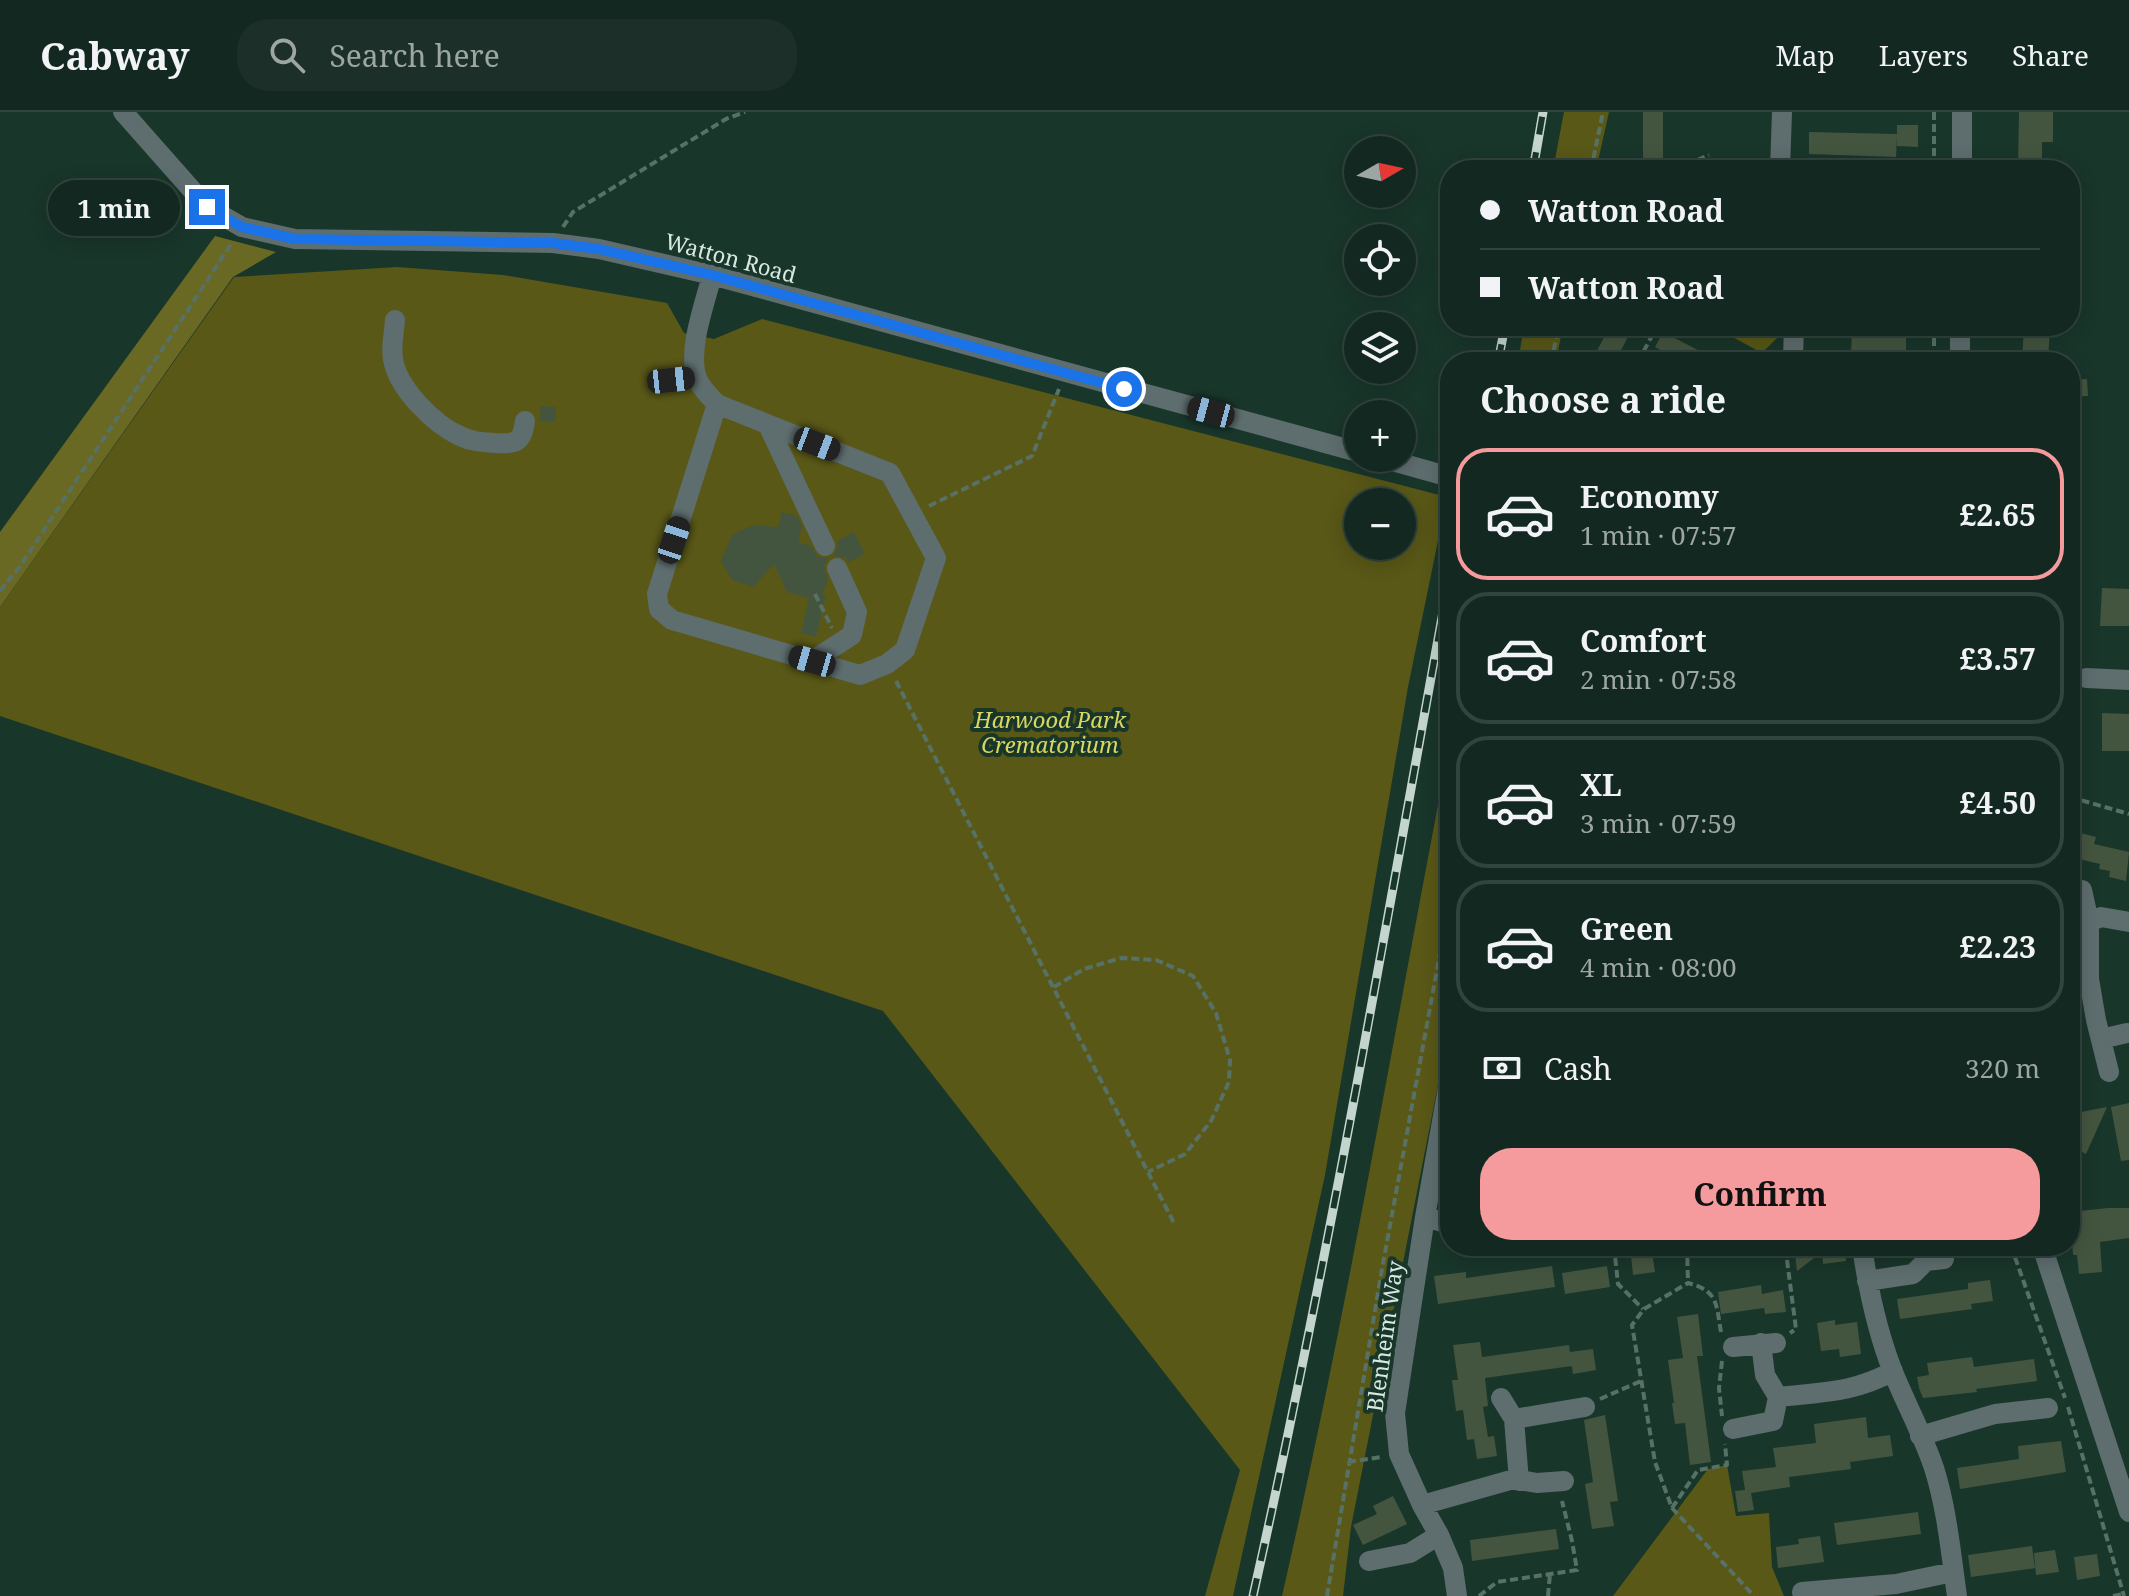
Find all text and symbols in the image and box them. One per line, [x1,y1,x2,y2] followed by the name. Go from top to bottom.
[237,19,797,91] search box
[40,29,189,81] text: Cabway
[265,33,309,77] icon: search
[329,35,500,76] text: Search here
[1776,36,1835,74] text: Map
[1879,36,1968,74] text: Layers
[2012,36,2089,74] text: Share
[1344,136,1416,208] north arrow
[1344,136,1416,560] map controls
[47,179,179,235] callout: 1 min
[189,189,225,225] route end
[77,190,151,226] text: 1 min
[1528,190,1724,231] text: Watton Road
[1344,224,1416,296] button: locate
[662,225,801,289] street label: Watton Road
[1528,267,1724,308] text: Watton Road
[1344,312,1416,384] button: layers
[646,366,696,394] car
[1106,371,1142,407] route start
[1480,375,1726,424] text: Choose a ride
[1185,394,1237,430] car
[1344,400,1416,472] button: +
[790,424,844,464] car
[1580,476,1719,517] text: Economy
[1484,478,1556,550] icon: car
[1344,488,1416,560] button: −
[1960,494,2036,535] text: £2.65
[655,513,693,567] car
[1580,517,1737,553] text: 1 min · 07:57
[1580,620,1707,661] text: Comfort
[1484,622,1556,694] icon: car
[1960,638,2036,679] text: £3.57
[786,643,838,679] car
[1580,661,1737,697] text: 2 min · 07:58
[973,704,1127,759] park label: Harwood Park Crematorium
[1580,764,1622,805] text: XL
[1484,766,1556,838] icon: car
[1960,782,2036,823] text: £4.50
[1580,805,1737,841] text: 3 min · 07:59
[1580,908,1673,949] text: Green
[1484,910,1556,982] icon: car
[1960,926,2036,967] text: £2.23
[1580,949,1737,985] text: 4 min · 08:00
[1480,1046,1524,1090] icon: cash
[1544,1048,1612,1089] text: Cash
[1965,1050,2040,1086] text: 320 m
[1480,1148,2040,1240] button: Confirm
[1359,1258,1410,1414] street label: Blenheim Way

